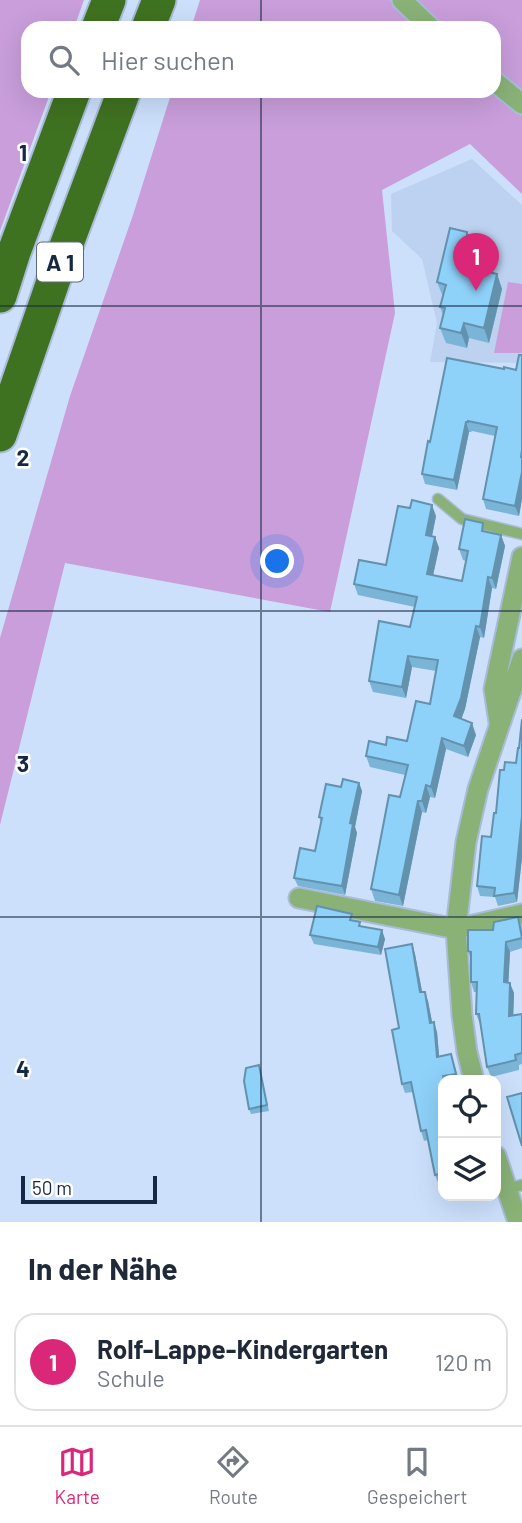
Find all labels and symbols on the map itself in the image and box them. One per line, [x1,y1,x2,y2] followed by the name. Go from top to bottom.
[19,138,27,166] text: 1
[453,233,499,291] pin: 1
[37,243,83,282] road number: A 1
[17,443,29,471] text: 2
[260,544,294,578] your location
[17,749,29,777] text: 3
[16,1054,30,1082] text: 4
[21,1173,158,1205] scale bar

